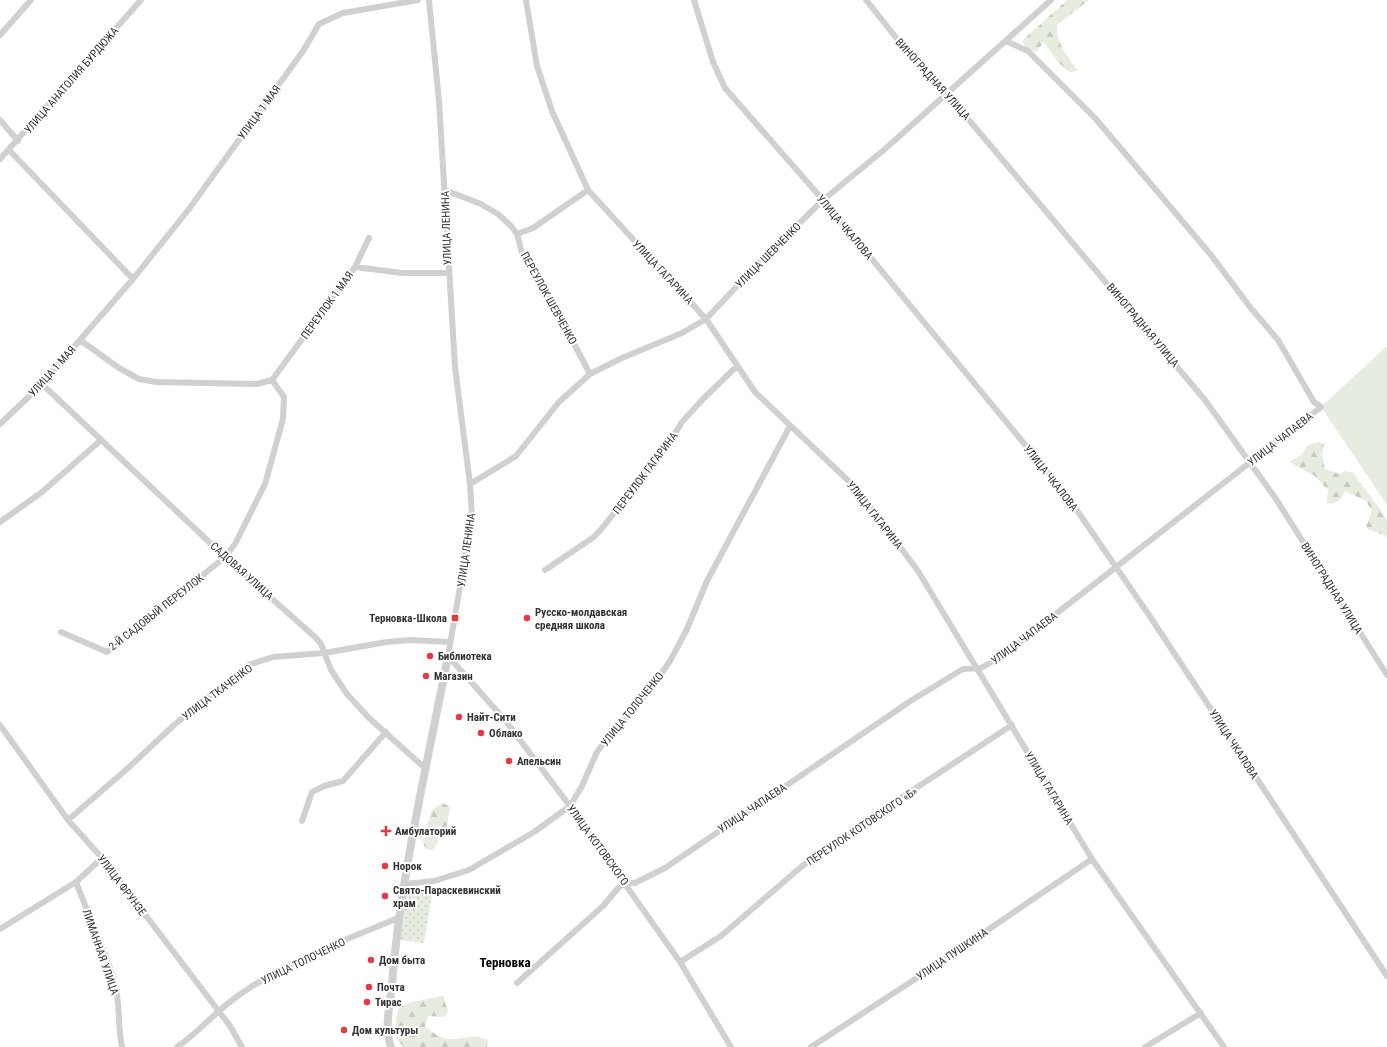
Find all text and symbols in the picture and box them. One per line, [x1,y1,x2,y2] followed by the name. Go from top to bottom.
[22,24,122,136] street label: УЛИЦА АНАТОЛИЯ БУРДЮЖА
[893,36,973,123] street label: ВИНОГРАДНАЯ УЛИЦА
[235,82,284,142] street label: УЛИЦА 1 МАЯ
[439,190,454,265] street label: УЛИЦА ЛЕНИНА
[814,192,876,263] street label: УЛИЦА ЧКАЛОВА
[733,220,804,291] street label: УЛИЦА ШЕВЧЕНКО
[630,238,696,308] street label: УЛИЦА ГАГАРИНА
[518,250,579,347] street label: ПЕРЕУЛОК ШЕВЧЕНКО
[298,269,356,342] street label: ПЕРЕУЛОК 1 МАЯ
[1104,281,1182,370] street label: ВИНОГРАДНАЯ УЛИЦА
[26,343,79,400] street label: УЛИЦА 1 МАЯ
[1245,409,1316,469] street label: УЛИЦА ЧАПАЕВА
[610,429,681,517] street label: ПЕРЕУЛОК ГАГАРИНА
[1021,443,1081,514] street label: УЛИЦА ЧКАЛОВА
[844,479,906,552] street label: УЛИЦА ГАГАРИНА
[455,512,478,588] street label: УЛИЦА ЛЕНИНА
[207,540,276,603] street label: САДОВАЯ УЛИЦА
[1298,540,1365,637] street label: ВИНОГРАДНАЯ УЛИЦА
[106,571,207,653] street label: 2-Й САДОВЫЙ ПЕРЕУЛОК
[535,606,627,632] place label: Русско-молдавская средняя школа
[989,609,1060,667] street label: УЛИЦА ЧАПАЕВА
[369,612,447,625] place label: Терновка-Школа
[450,613,460,623] marker: Терновка-Школа
[522,613,532,623] marker: Русско-молдавская средняя школа
[438,650,492,663] place label: Библиотека
[425,651,435,661] marker: Библиотека
[180,662,255,723] street label: УЛИЦА ТКАЧЕНКО
[598,669,666,749] street label: УЛИЦА ТОЛОЧЕНКО
[434,670,473,683] place label: Магазин
[421,671,431,681] marker: Магазин
[1206,707,1261,782] street label: УЛИЦА ЧКАЛОВА
[467,711,516,724] place label: Найт-Сити
[454,712,464,722] marker: Найт-Сити
[489,727,523,740] place label: Облако
[476,728,486,738] marker: Облако
[1022,749,1076,828] street label: УЛИЦА ГАГАРИНА
[517,755,561,768] place label: Апельсин
[504,756,514,766] marker: Апельсин
[716,780,789,836] street label: УЛИЦА ЧАПАЕВА
[805,784,920,868] street label: ПЕРЕУЛОК КОТОВСКОГО «Б»
[564,802,631,888] street label: УЛИЦА КОТОВСКОГО
[380,825,392,837] marker: Амбулаторий
[395,825,456,838] place label: Амбулаторий
[94,852,149,919] street label: УЛИЦА ФРУНЗЕ
[393,860,422,873] place label: Норок
[380,861,390,871] marker: Норок
[393,884,501,910] place label: Свято-Параскевинский храм
[380,891,390,901] marker: Свято-Параскевинский храм
[80,908,122,997] street label: ЛИМАННАЯ УЛИЦА
[914,925,991,983] street label: УЛИЦА ПУШКИНА
[259,935,347,987] street label: УЛИЦА ТОЛОЧЕНКО
[379,954,425,967] place label: Дом быта
[366,955,376,965] marker: Дом быта
[479,955,531,970] district label: Терновка
[377,981,405,994] place label: Почта
[364,982,374,992] marker: Почта
[375,996,402,1009] place label: Тирас
[362,997,372,1007] marker: Тирас
[352,1024,418,1037] place label: Дом культуры
[339,1025,349,1035] marker: Дом культуры

